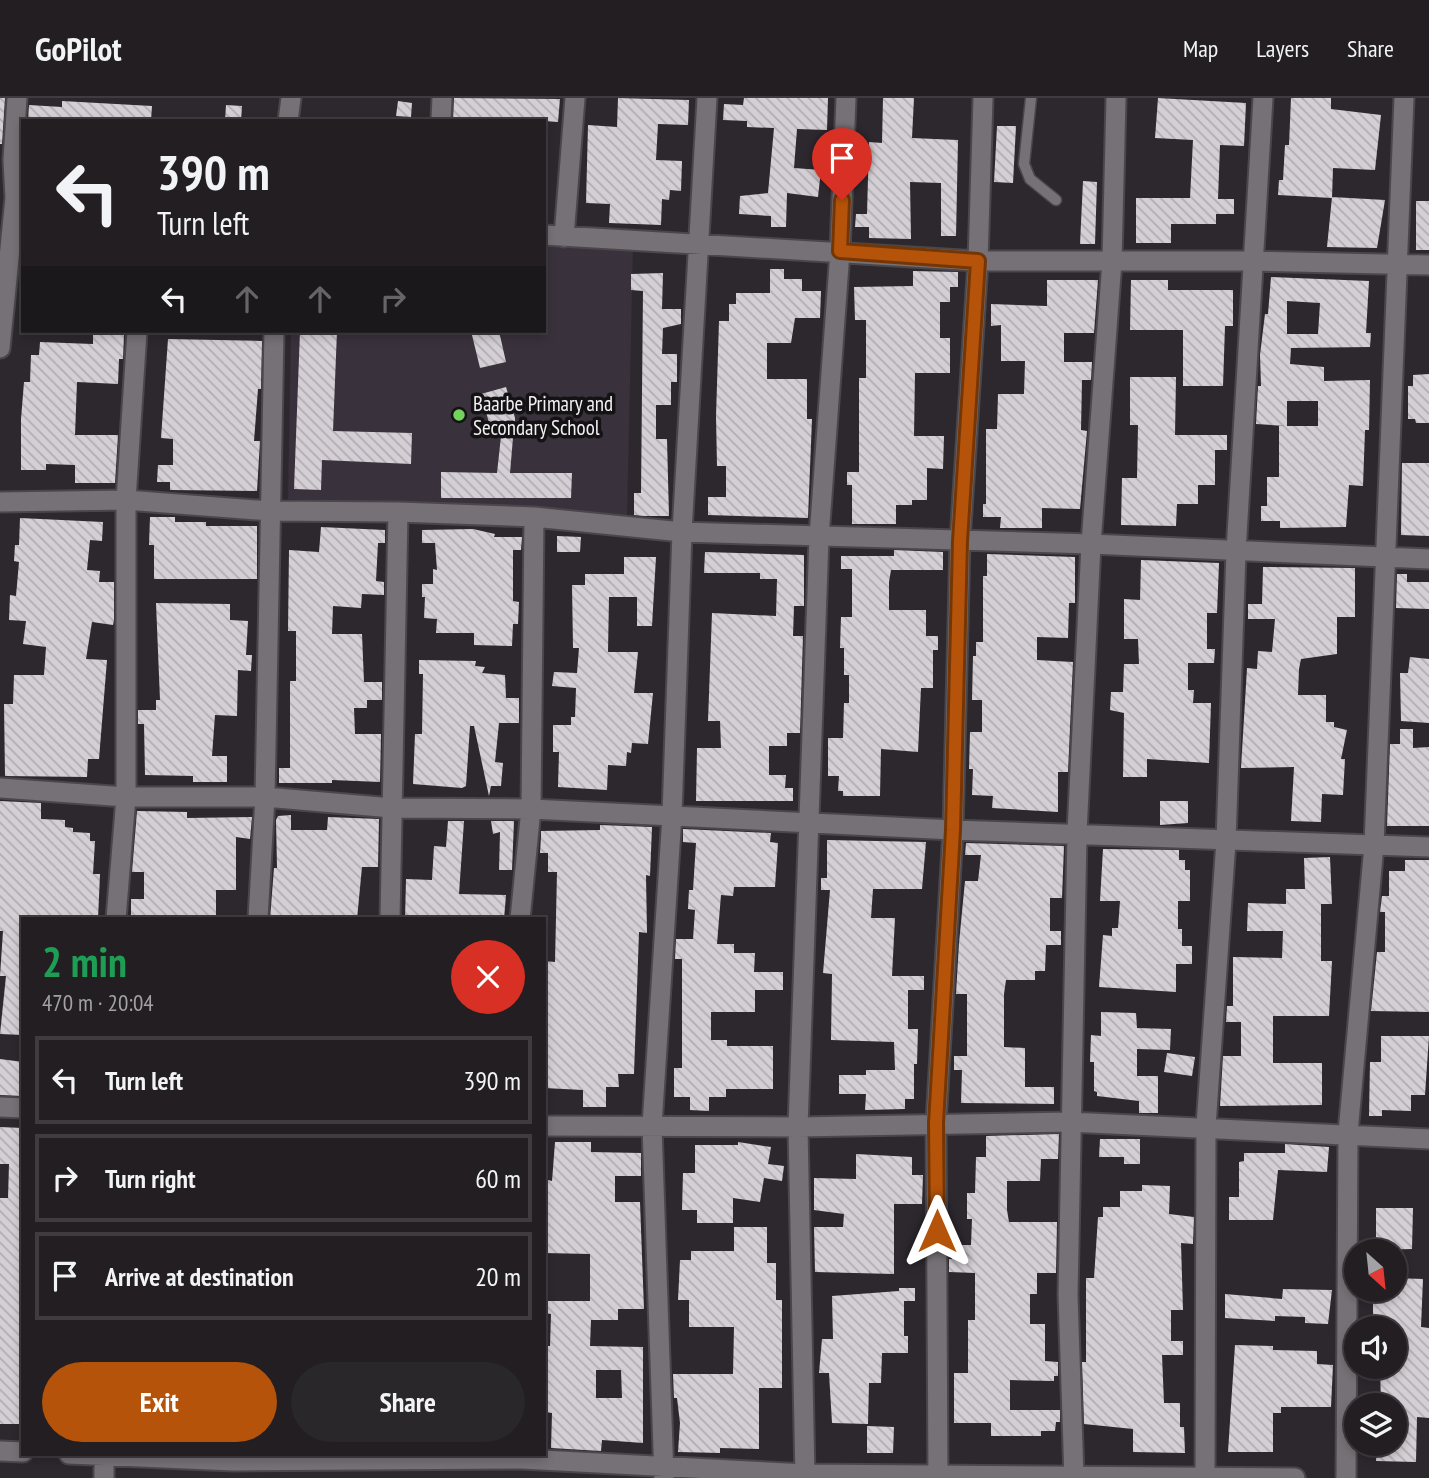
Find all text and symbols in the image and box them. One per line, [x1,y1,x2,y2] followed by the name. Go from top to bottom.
[35,27,122,70] text: GoPilot
[1183,33,1218,64] text: Map
[1256,33,1309,64] text: Layers
[1347,33,1394,64] text: Share
[812,128,872,200] pin
[823,139,861,177] icon: arrive
[157,140,270,204] text: 390 m
[42,147,133,238] icon: left
[157,202,249,244] text: Turn left
[155,280,193,318] icon: left
[228,280,266,318] icon: ahead
[301,280,339,318] icon: ahead
[374,280,412,318] icon: right
[473,390,613,441] place label: Baarbe Primary and Secondary School
[451,407,467,423] marker: Baarbe Primary and Secondary School
[42,934,127,989] text: 2 min
[451,940,525,1014] button: close
[42,988,154,1017] text: 470 m · 20:04
[46,1061,84,1099] icon: left
[105,1064,183,1097] text: Turn left
[463,1064,521,1097] text: 390 m
[46,1159,84,1197] icon: right
[105,1162,196,1195] text: Turn right
[475,1162,521,1195] text: 60 m
[900,1194,974,1268] position arrow
[1344,1239,1407,1302] north arrow
[1344,1239,1407,1456] map controls
[46,1257,84,1295] icon: arrive
[105,1260,294,1293] text: Arrive at destination
[475,1260,521,1293] text: 20 m
[1344,1316,1407,1379] button: sound
[42,1362,277,1442] button: Exit
[291,1362,525,1442] button: Share
[1344,1393,1407,1456] button: layers

